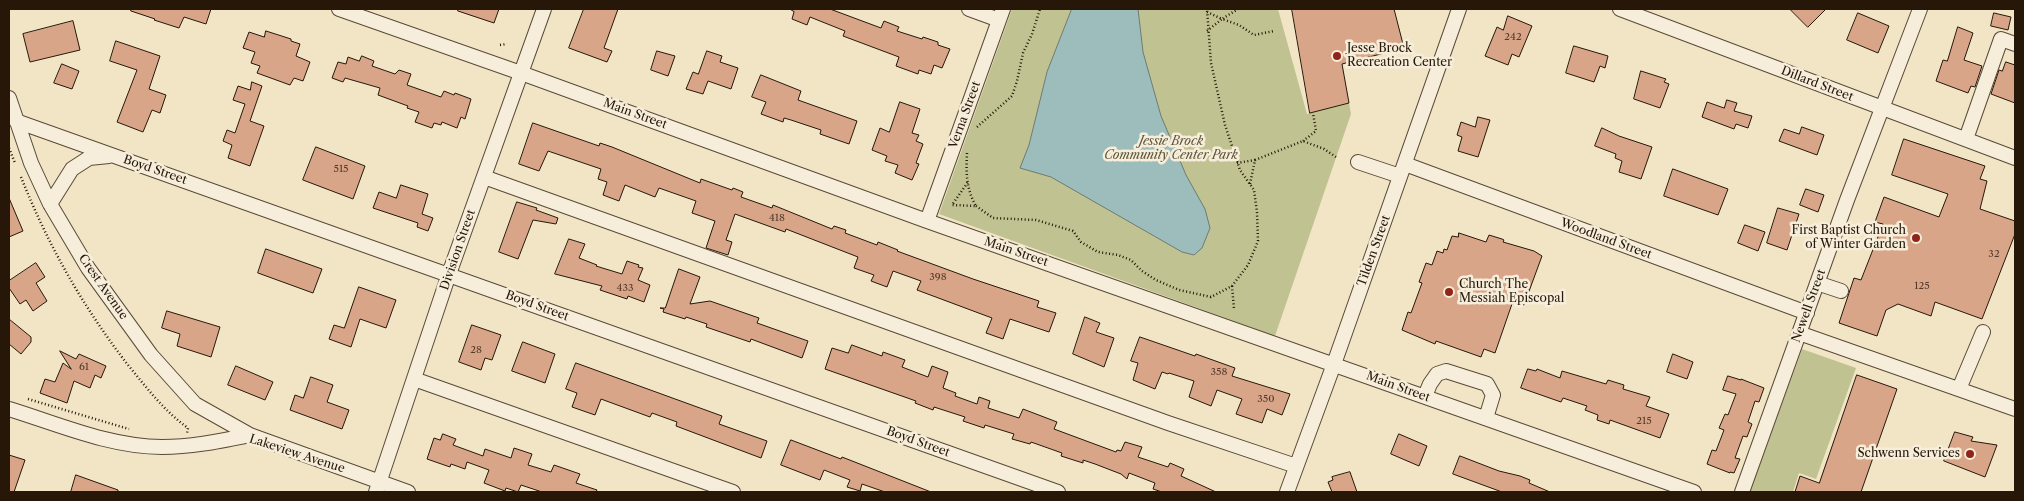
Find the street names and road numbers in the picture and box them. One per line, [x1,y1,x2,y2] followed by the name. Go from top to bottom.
[1779,64,1855,104] street label: Dillard Street
[946,79,984,151] street label: Verna Street
[601,96,669,132] street label: Main Street
[121,152,189,188] street label: Boyd Street
[437,208,479,292] street label: Division Street
[1354,213,1394,289] street label: Tilden Street
[1558,216,1654,262] street label: Woodland Street
[982,234,1050,270] street label: Main Street
[75,252,131,322] street label: Crest Avenue
[1789,267,1829,345] street label: Newell Street
[503,288,571,324] street label: Boyd Street
[1364,369,1432,405] street label: Main Street
[884,424,952,460] street label: Boyd Street
[247,432,347,476] street label: Lakeview Avenue

